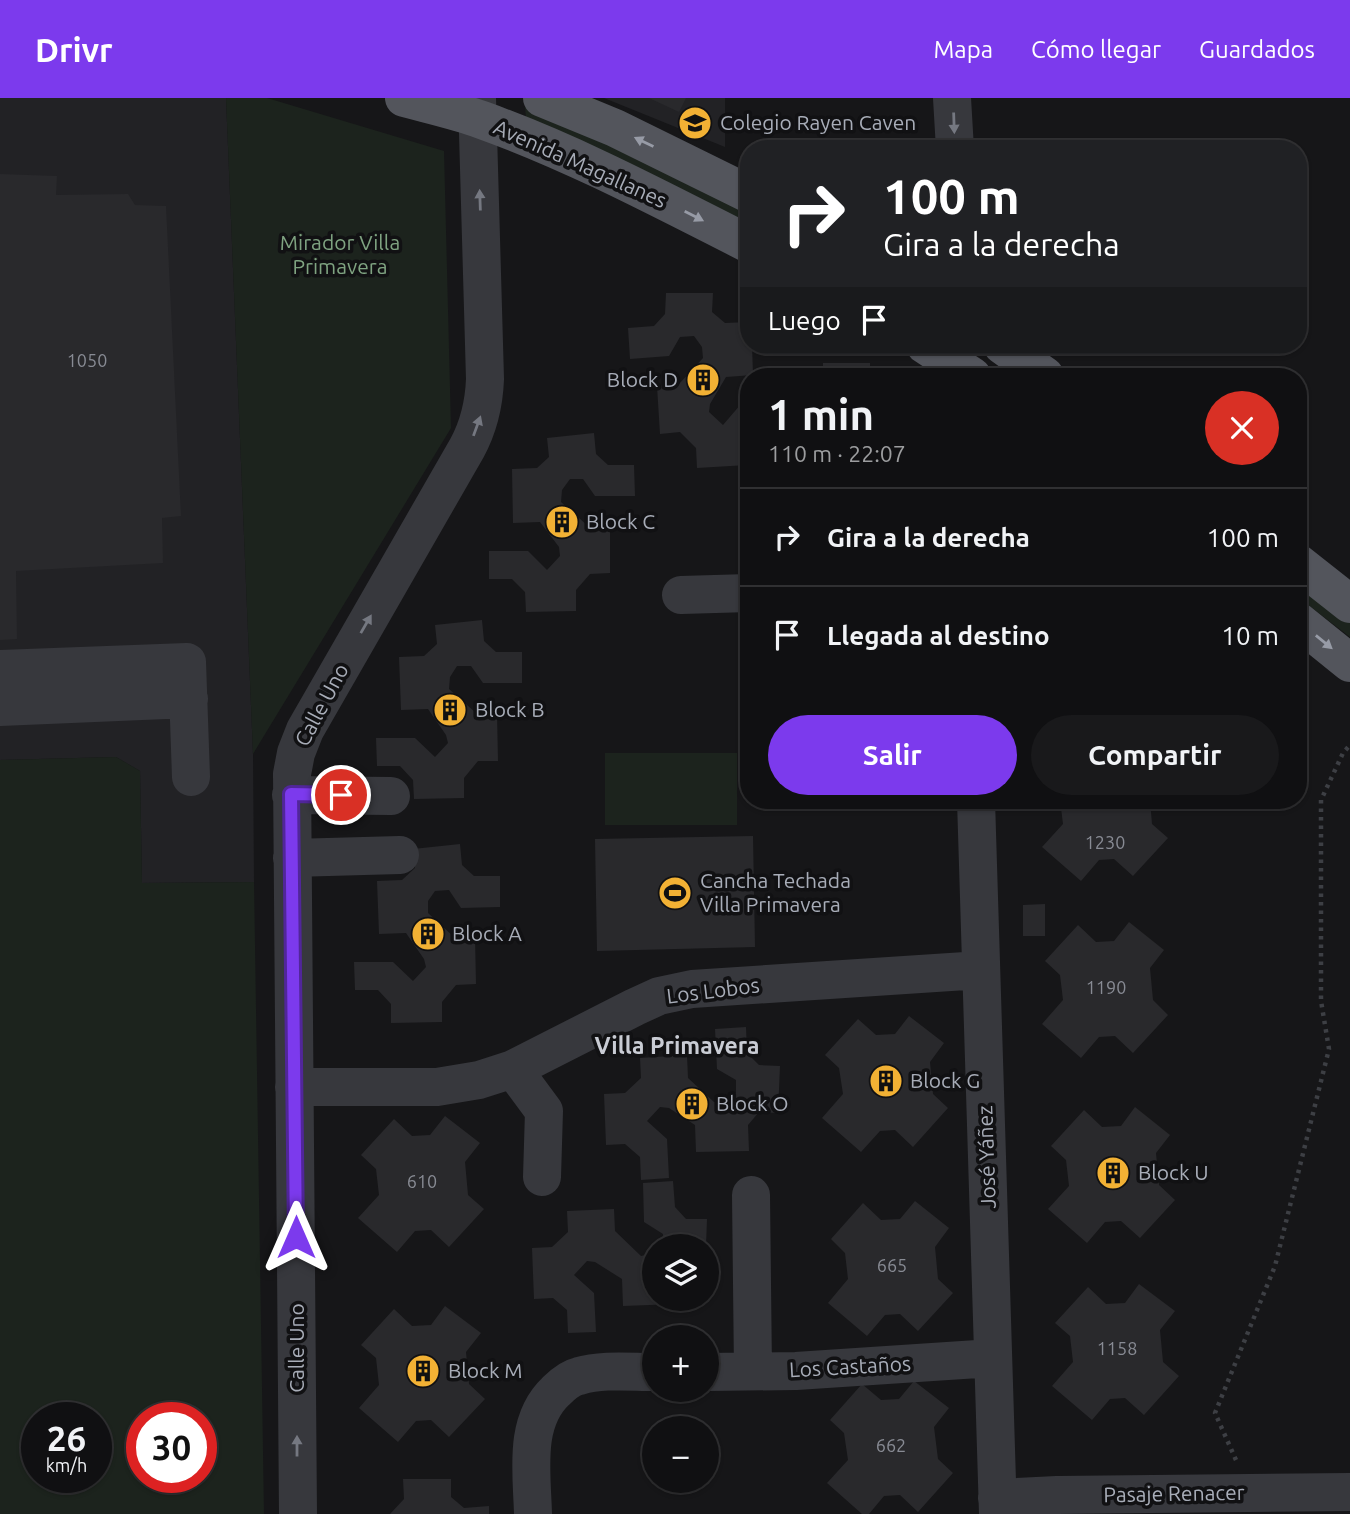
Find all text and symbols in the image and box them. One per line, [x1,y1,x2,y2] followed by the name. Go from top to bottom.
[35,31,113,68] text: Drivr
[933,36,993,63] text: Mapa
[1031,36,1161,63] text: Cómo llegar
[1199,36,1315,63] text: Guardados
[676,104,714,142] school or university icon: Colegio Rayen Caven
[720,110,916,134] place label: Colegio Rayen Caven
[948,113,959,135] one-way arrow
[490,114,671,212] street label: Avenida Magallanes
[634,137,654,148] one-way arrow
[768,168,859,259] icon: right
[883,168,1020,223] text: 100 m
[474,188,486,210] one-way arrow
[684,210,704,221] one-way arrow
[883,226,1120,262] text: Gira a la derecha
[280,230,400,278] park label: Mirador Villa Primavera
[855,301,893,339] icon: arrive
[768,306,841,335] text: Luego
[67,350,107,370] house number: 1050
[684,361,722,399] building icon: Block D
[607,367,678,391] place label: Block D
[768,391,874,438] text: 1 min
[1205,391,1279,465] button: close
[472,415,483,436] one-way arrow
[768,441,906,466] text: 110 m · 22:07
[543,503,581,541] building icon: Block C
[586,509,655,533] place label: Block C
[768,518,806,556] icon: right
[827,523,1030,552] text: Gira a la derecha
[1207,523,1279,552] text: 100 m
[360,615,372,634] one-way arrow
[768,616,806,654] icon: arrive
[827,621,1050,650] text: Llegada al destino
[1221,621,1279,650] text: 10 m
[1316,634,1333,649] one-way arrow
[289,659,353,750] street label: Calle Uno
[431,691,469,729] building icon: Block B
[475,697,545,721] place label: Block B
[768,715,1017,795] button: Salir
[1031,715,1279,795] button: Compartir
[311,765,371,825] pin
[322,776,360,814] icon: arrive
[1085,832,1125,852] house number: 1230
[700,868,851,916] place label: Cancha Techada Villa Primavera
[656,874,694,912] sports icon: Cancha Techada Villa Primavera
[409,915,447,953] building icon: Block A
[452,921,522,945] place label: Block A
[665,972,761,1008] street label: Los Lobos
[1086,977,1126,997] house number: 1190
[595,1033,759,1058] district label: Villa Primavera
[867,1062,905,1100] building icon: Block G
[910,1068,980,1092] place label: Block G
[673,1085,711,1123] building icon: Block O
[716,1091,789,1115] place label: Block O
[972,1105,1000,1209] street label: José Yáñez
[1094,1154,1132,1192] building icon: Block U
[1138,1160,1209,1184] place label: Block U
[407,1171,437,1191] house number: 610
[259,1200,333,1274] position arrow
[642,1234,719,1493] map controls
[642,1234,719,1311] button: layers
[877,1255,907,1275] house number: 665
[284,1303,308,1393] street label: Calle Uno
[642,1325,719,1402] button: +
[1097,1338,1137,1358] house number: 1158
[788,1351,912,1381] street label: Los Castaños
[404,1352,442,1390] building icon: Block M
[448,1358,523,1382] place label: Block M
[126,1402,217,1493] speed limit sign: 30
[642,1416,719,1493] button: −
[47,1418,86,1458] text: 26
[291,1435,303,1457] one-way arrow
[876,1435,906,1455] house number: 662
[46,1455,87,1475] text: km/h
[1103,1480,1245,1506] street label: Pasaje Renacer

